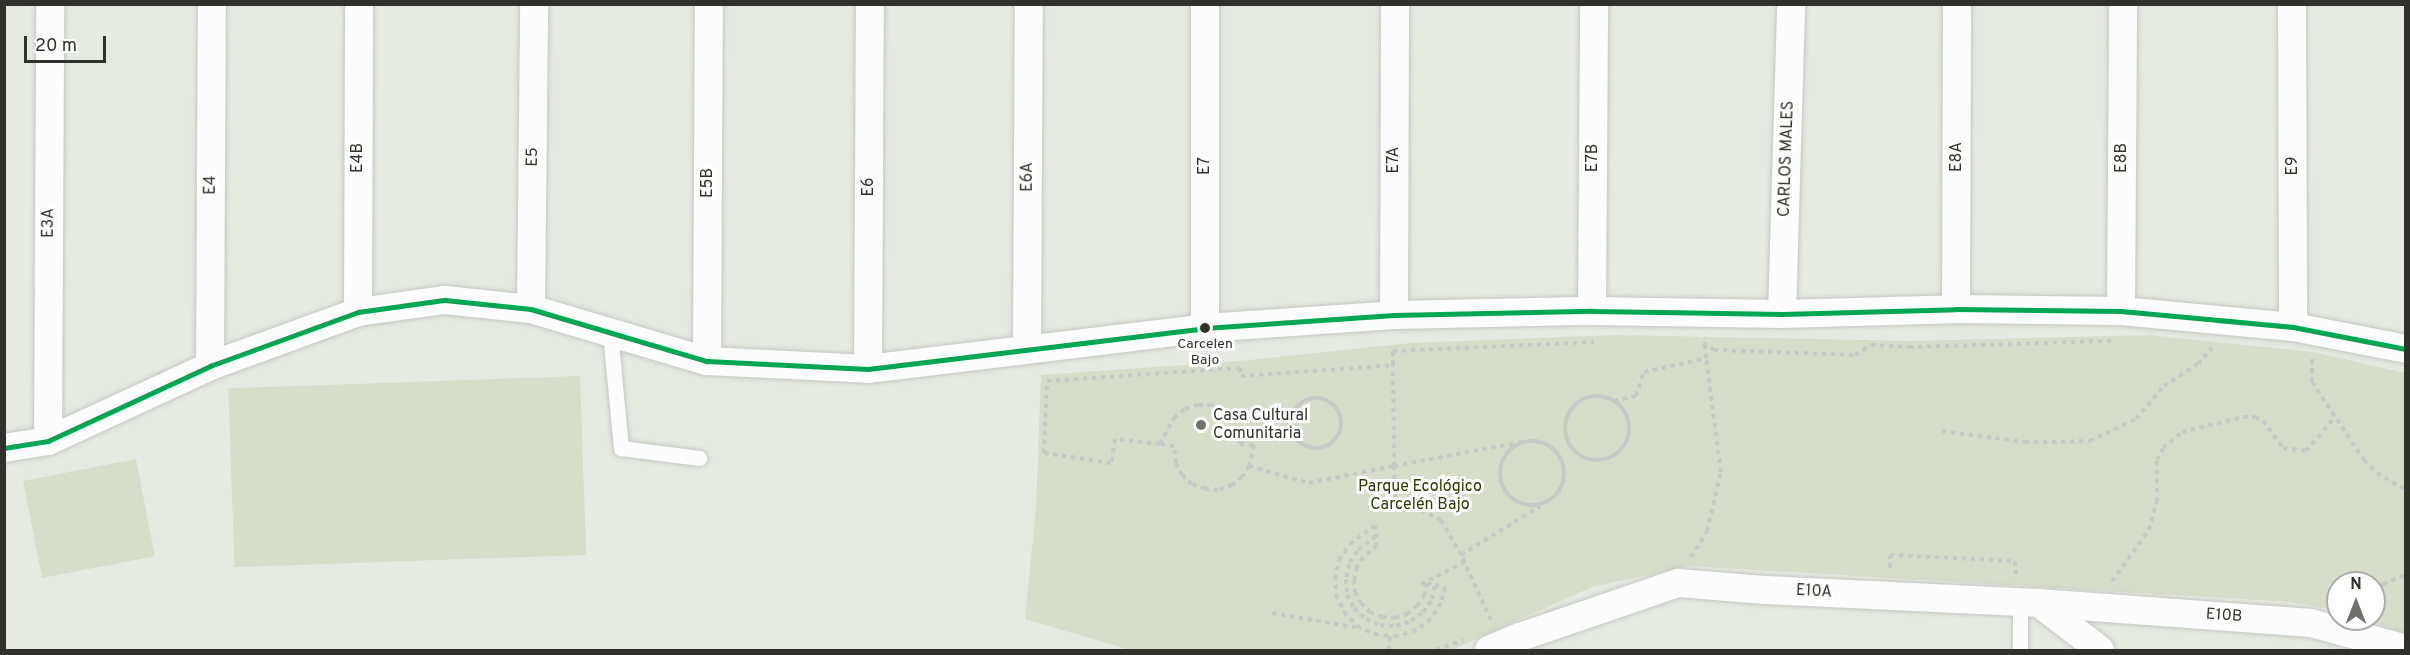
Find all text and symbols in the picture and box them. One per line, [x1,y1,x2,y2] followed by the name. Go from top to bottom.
[27,24,110,62] scale bar
[35,35,77,58] text: 20 m
[1775,101,1799,217] street label: CARLOS MALES
[1947,142,1967,172] street label: E8A
[348,143,368,173] street label: E4B
[2112,143,2132,173] street label: E8B
[1583,144,1603,172] street label: E7B
[523,147,543,167] street label: E5
[1384,147,1404,173] street label: E7A
[2283,156,2303,176] street label: E9
[1195,157,1215,175] street label: E7
[1018,162,1038,192] street label: E6A
[698,168,718,198] street label: E5B
[201,175,221,195] street label: E4
[859,177,879,197] street label: E6
[39,208,59,238] street label: E3A
[1199,322,1211,334] marker: Carcelen Bajo
[1177,337,1233,370] place label: Carcelen Bajo
[1213,406,1308,444] place label: Casa Cultural Comunitaria
[1194,418,1208,432] marker: Casa Cultural Comunitaria
[1358,477,1482,515] park label: Parque Ecológico Carcelén Bajo
[2326,571,2386,631] north arrow
[2350,575,2362,595] text: N
[1795,581,1833,603] street label: E10A
[2205,605,2243,627] street label: E10B

